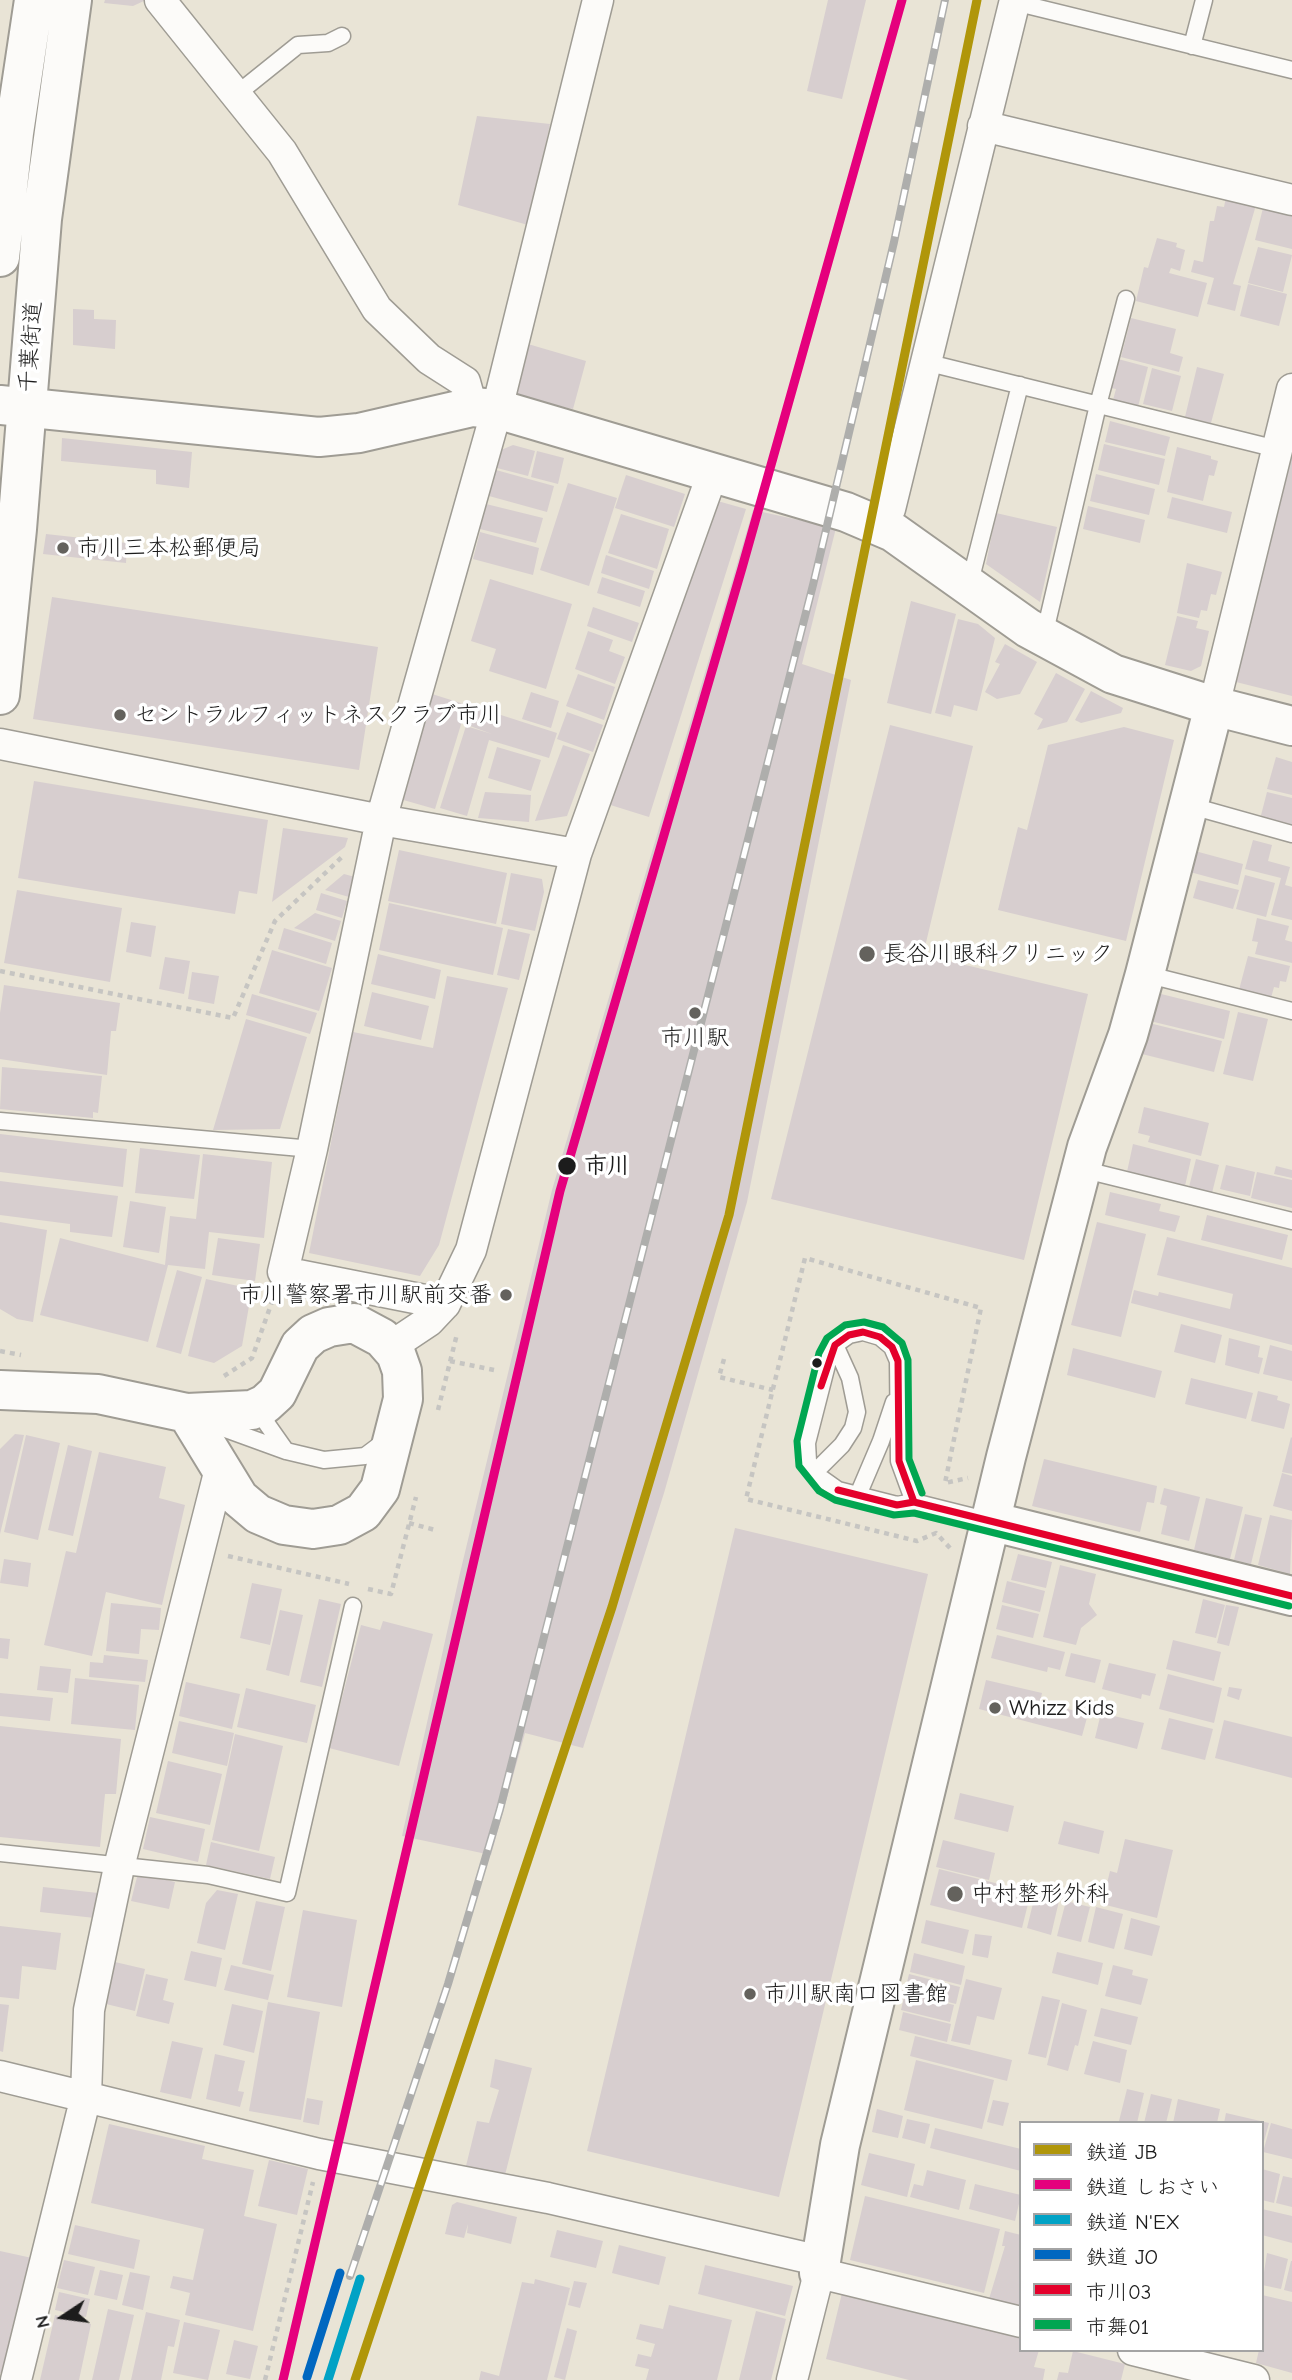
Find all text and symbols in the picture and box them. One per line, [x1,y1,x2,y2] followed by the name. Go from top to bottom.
[14,300,48,394] street label: 千葉街道
[77,534,261,562] place label: 市川三本松郵便局
[55,540,71,556] marker: 市川三本松郵便局
[134,701,502,729] place label: セントラルフィットネスクラブ市川
[112,707,128,723] marker: セントラルフィットネスクラブ市川
[883,940,1113,968] place label: 長谷川眼科クリニック
[857,944,877,964] marker: 長谷川眼科クリニック
[687,1005,703,1021] marker: 市川駅
[661,1024,729,1052] place label: 市川駅
[584,1152,630,1180] place label: 市川
[556,1155,578,1177] marker: 市川
[239,1281,492,1309] place label: 市川警察署市川駅前交番
[498,1287,514,1303] marker: 市川警察署市川駅前交番
[810,1356,824,1370] unlabelled marker
[1009,1694,1114,1722] place label: Whizz Kids
[987,1700,1003,1716] marker: Whizz Kids
[971,1880,1109,1908] place label: 中村整形外科
[945,1884,965,1904] marker: 中村整形外科
[764,1980,948,2008] place label: 市川駅南口図書館
[742,1986,758,2002] marker: 市川駅南口図書館
[1019,2121,1264,2352] legend
[1086,2140,1158,2164] text: 鉄道 JB
[1086,2175,1219,2199] text: 鉄道 しおさい
[1086,2210,1180,2234] text: 鉄道 N'EX
[1086,2245,1158,2269] text: 鉄道 JO
[1086,2280,1151,2304] text: 市川03
[28,2282,98,2352] north arrow
[30,2313,55,2330] text: N
[1086,2315,1149,2339] text: 市舞01

